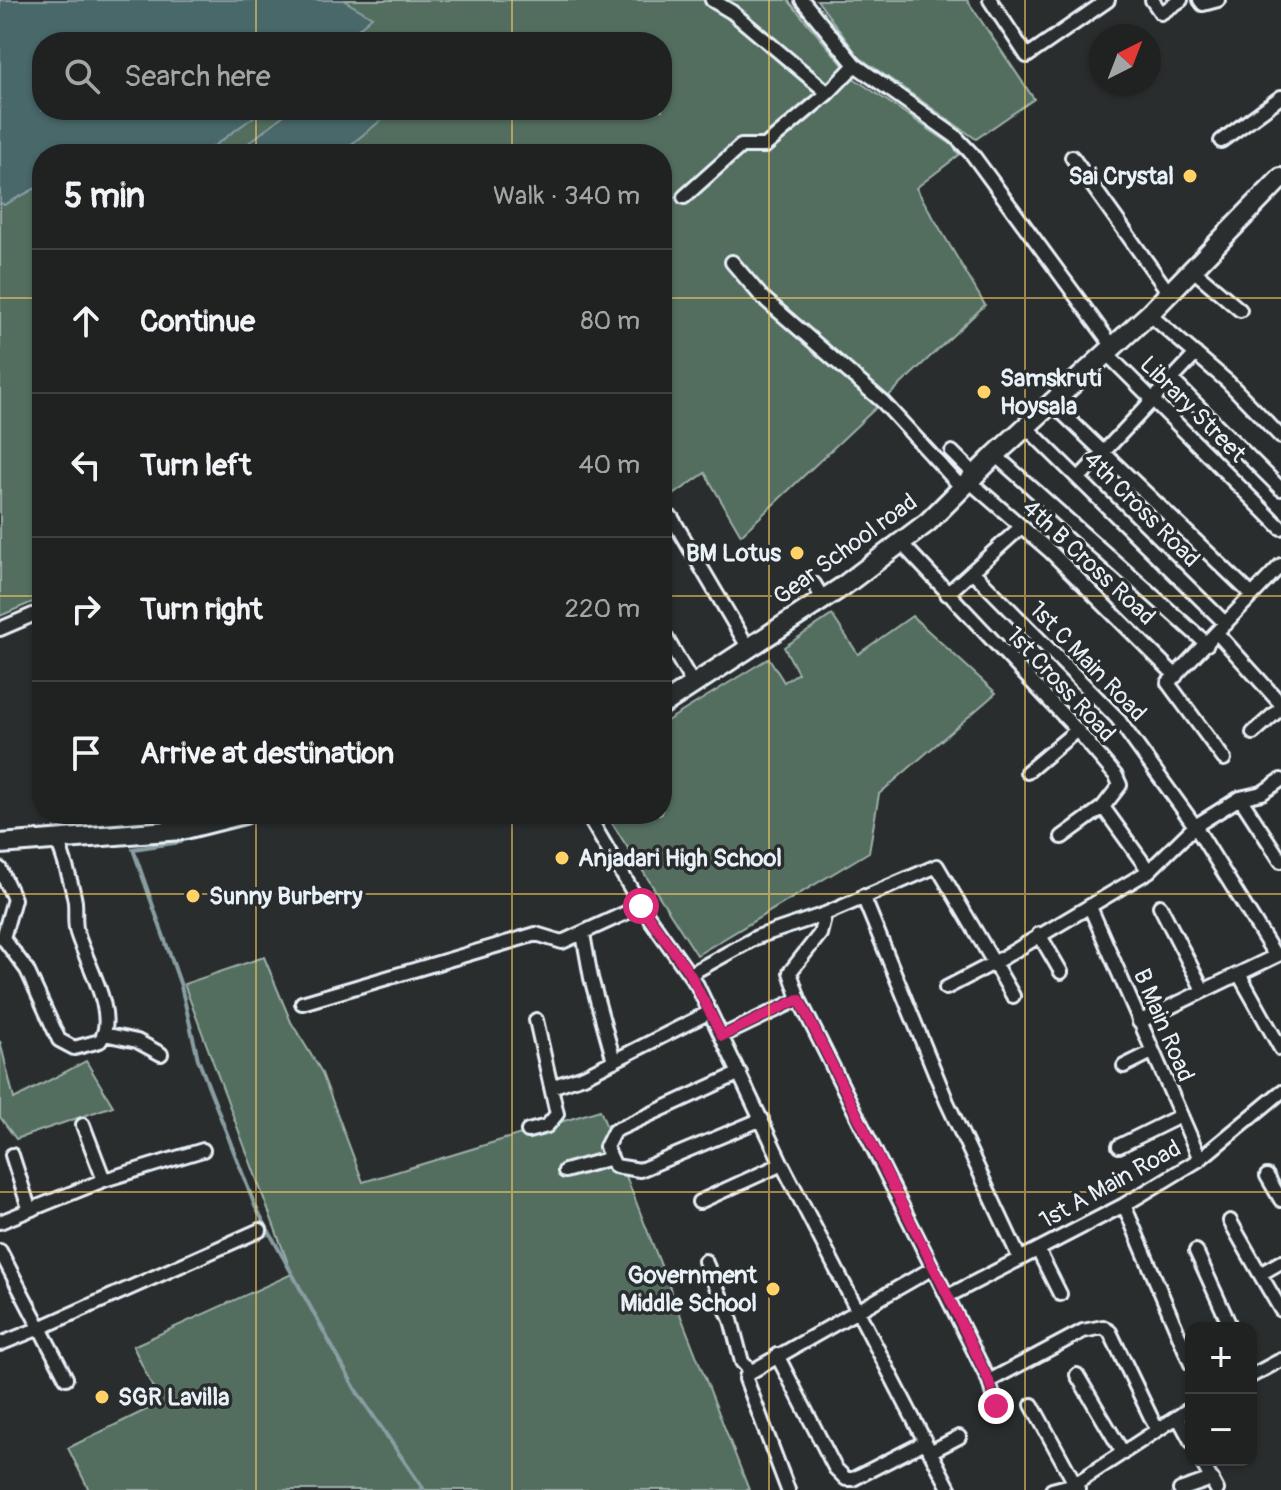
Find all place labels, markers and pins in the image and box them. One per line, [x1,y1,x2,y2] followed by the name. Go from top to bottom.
[1068,162,1174,191] place label: Sai Crystal
[1181,167,1199,185] marker: Sai Crystal
[1000,364,1101,421] place label: Samskruti Hoysala
[975,383,993,401] marker: Samskruti Hoysala
[686,539,781,568] place label: BM Lotus
[788,544,806,562] marker: BM Lotus
[578,844,782,873] place label: Anjadari High School
[553,849,571,867] marker: Anjadari High School
[209,882,363,911] place label: Sunny Burberry
[184,887,202,905] marker: Sunny Burberry
[620,1261,758,1318] place label: Government Middle School
[764,1280,782,1298] marker: Government Middle School
[118,1383,229,1412] place label: SGR Lavilla
[93,1388,111,1406] marker: SGR Lavilla

